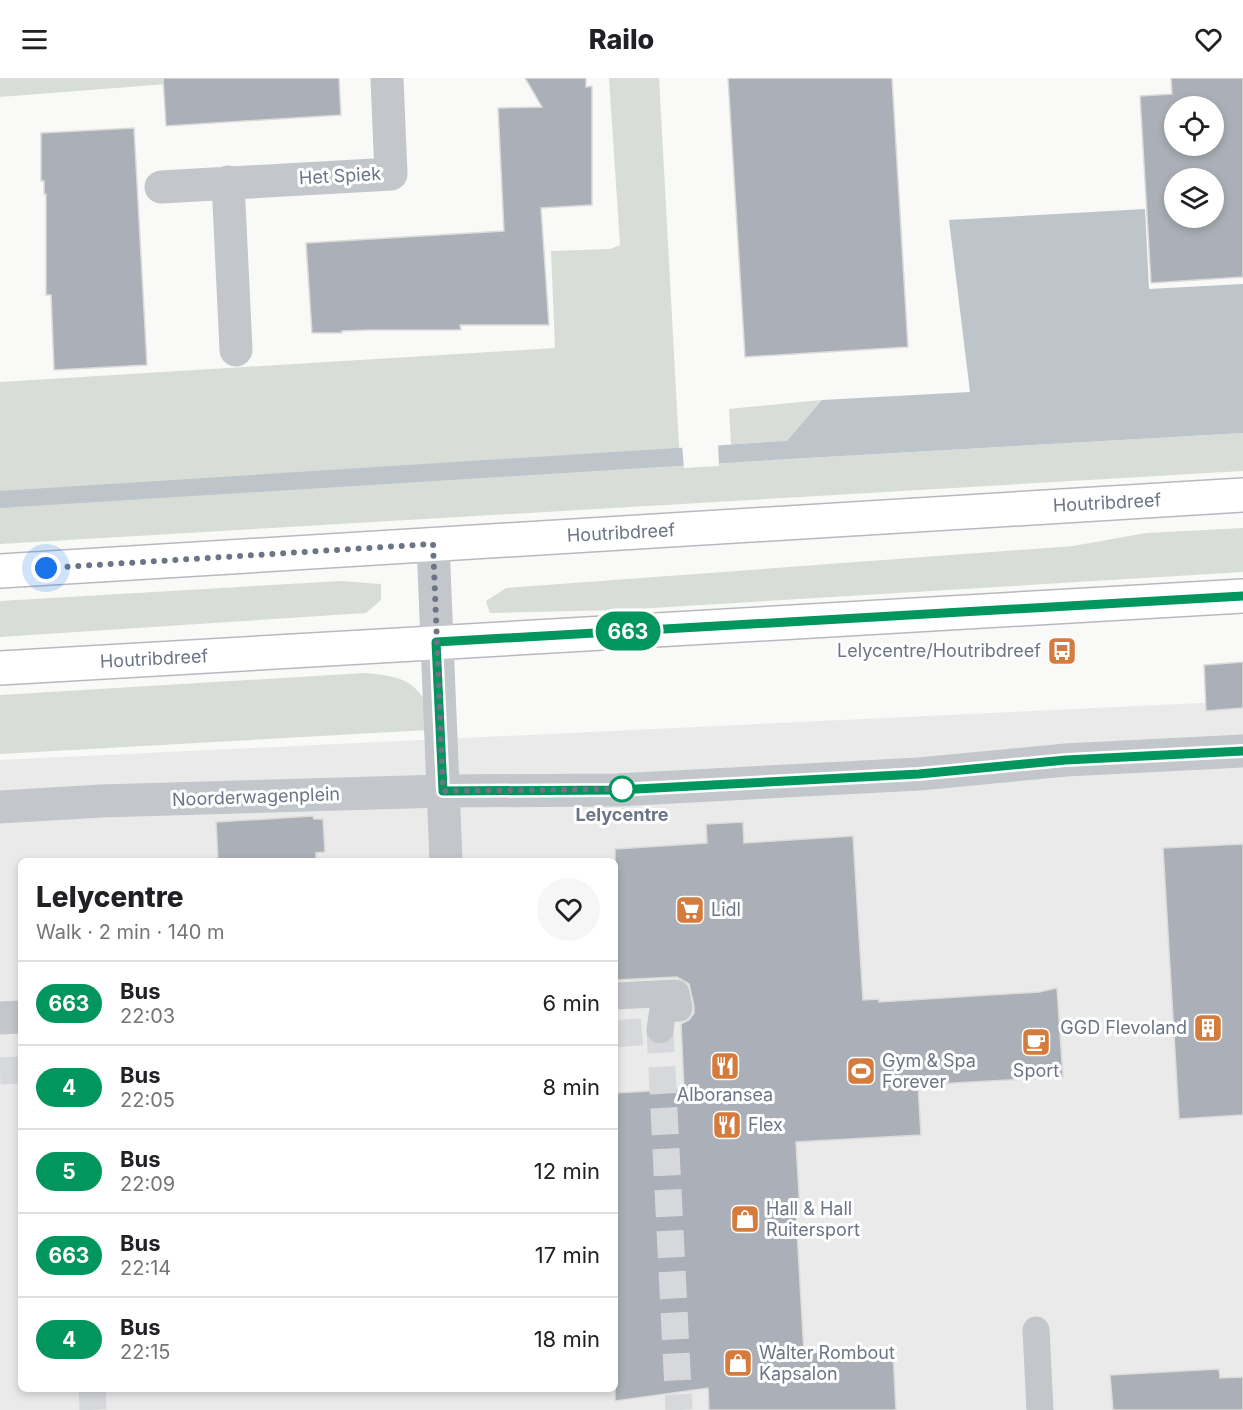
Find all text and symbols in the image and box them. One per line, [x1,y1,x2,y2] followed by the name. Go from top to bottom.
[18,23,51,56] icon: menu
[589,23,654,56] text: Railo
[1192,23,1225,56] icon: heart
[1164,96,1224,228] map controls
[1164,96,1224,156] button: locate
[298,163,382,188] street label: Het Spiek
[1164,168,1224,228] button: layers
[1052,489,1162,516] street label: Houtribdreef
[566,519,676,546] street label: Houtribdreef
[31,553,61,583] your location
[594,612,662,650] line badge: 663
[608,619,648,644] text: 663
[1046,635,1078,667] bus stop icon: Lelycentre/Houtribdreef
[837,640,1041,661] place label: Lelycentre/Houtribdreef
[99,645,209,672] street label: Houtribdreef
[609,776,635,802] marker: Lelycentre
[172,783,340,810] street label: Noorderwagenplein
[575,804,669,825] place label: Lelycentre
[537,878,600,941] button: heart
[36,880,184,914] text: Lelycentre
[674,894,706,926] supermarket icon: Lidl
[711,899,741,920] place label: Lidl
[36,920,225,944] text: Walk · 2 min · 140 m
[120,978,161,1004] text: Bus
[543,990,600,1016] text: 6 min
[49,991,89,1016] text: 663
[120,1004,175,1028] text: 22:03
[1192,1012,1224,1044] building icon: GGD Flevoland
[1060,1017,1187,1038] place label: GGD Flevoland
[1020,1026,1052,1058] cafe icon: Sport
[709,1050,741,1082] restaurant icon: Alboransea
[882,1050,976,1092] place label: Gym & Spa Forever
[845,1055,877,1087] sports icon: Gym & Spa Forever
[1013,1060,1059,1081] place label: Sport
[120,1062,161,1088] text: Bus
[543,1074,600,1100] text: 8 min
[62,1075,76,1100] text: 4
[677,1084,773,1105] place label: Alboransea
[120,1088,175,1112] text: 22:05
[711,1109,743,1141] restaurant icon: Flex
[748,1114,783,1135] place label: Flex
[120,1146,161,1172] text: Bus
[534,1158,600,1184] text: 12 min
[62,1159,76,1184] text: 5
[120,1172,175,1196] text: 22:09
[766,1198,860,1240] place label: Hall & Hall Ruitersport
[729,1203,761,1235] shop icon: Hall & Hall Ruitersport
[120,1230,161,1256] text: Bus
[535,1242,600,1268] text: 17 min
[49,1243,89,1268] text: 663
[120,1256,171,1280] text: 22:14
[120,1314,161,1340] text: Bus
[534,1326,600,1352] text: 18 min
[62,1327,76,1352] text: 4
[120,1340,170,1364] text: 22:15
[759,1342,895,1384] place label: Walter Rombout Kapsalon
[722,1347,754,1379] shop icon: Walter Rombout Kapsalon

